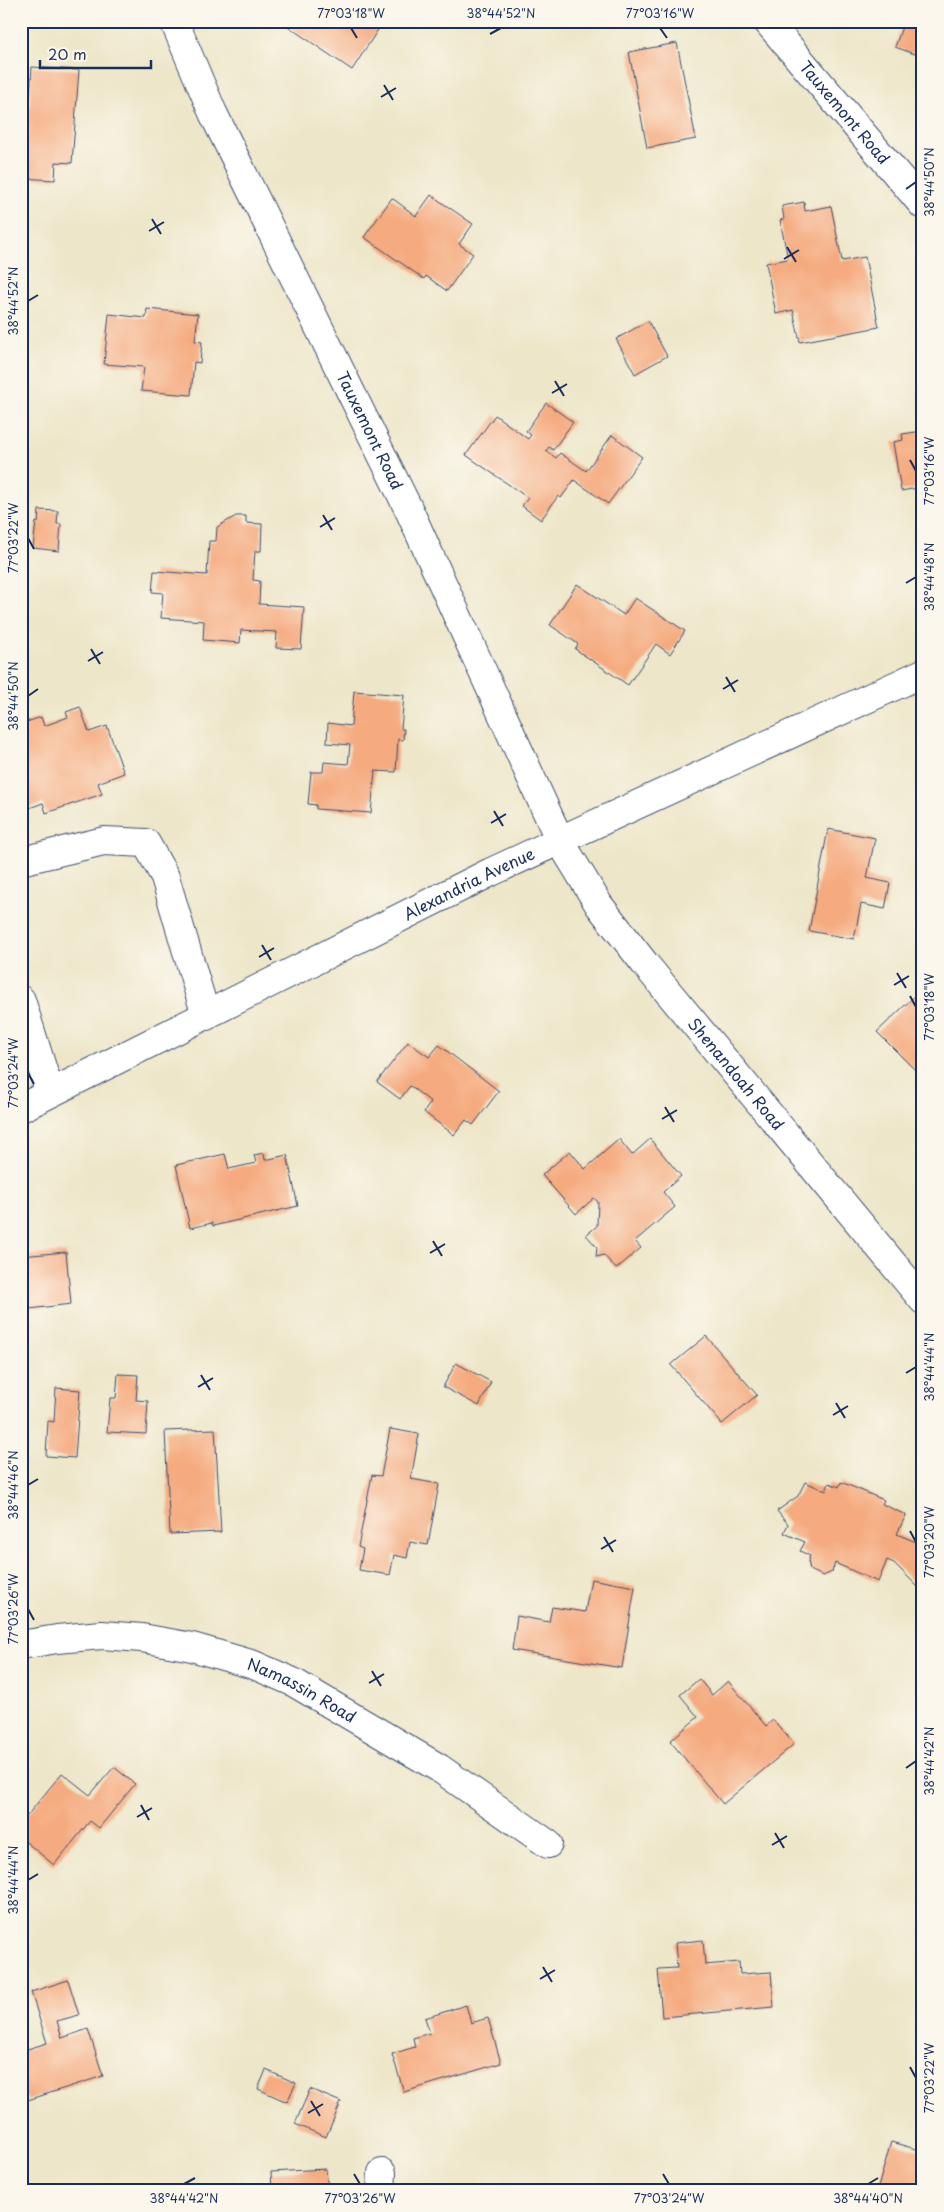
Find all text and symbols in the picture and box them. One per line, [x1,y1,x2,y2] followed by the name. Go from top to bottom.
[317,4,386,22] text: 77°03'18"W
[467,4,535,22] text: 38°44'52"N
[626,4,695,22] text: 77°03'16"W
[40,38,151,70] scale bar
[48,42,87,65] text: 20 m
[794,55,896,169] street label: Tauxemont Road
[920,147,938,217] text: 38°44'50"N
[4,267,22,335] text: 38°44'52"N
[331,367,410,493] street label: Tauxemont Road
[920,436,938,505] text: 77°03'16"W
[4,502,22,573] text: 77°03'22"W
[920,543,938,611] text: 38°44'48"N
[4,661,22,731] text: 38°44'50"N
[399,841,538,925] street label: Alexandria Avenue
[920,972,938,1041] text: 77°03'18"W
[683,1012,791,1135] street label: Shenandoah Road
[4,1037,22,1108] text: 77°03'24"W
[920,1333,938,1401] text: 38°44'44"N
[4,1450,22,1520] text: 38°44'46"N
[920,1505,938,1578] text: 77°03'20"W
[4,1573,22,1645] text: 77°03'26"W
[245,1651,361,1728] street label: Namassin Road
[920,1727,938,1795] text: 38°44'42"N
[4,1846,22,1914] text: 38°44'44"N
[920,2042,938,2113] text: 77°03'22"W
[150,2189,218,2207] text: 38°44'42"N
[324,2189,396,2207] text: 77°03'26"W
[634,2189,705,2207] text: 77°03'24"W
[833,2189,903,2207] text: 38°44'40"N

